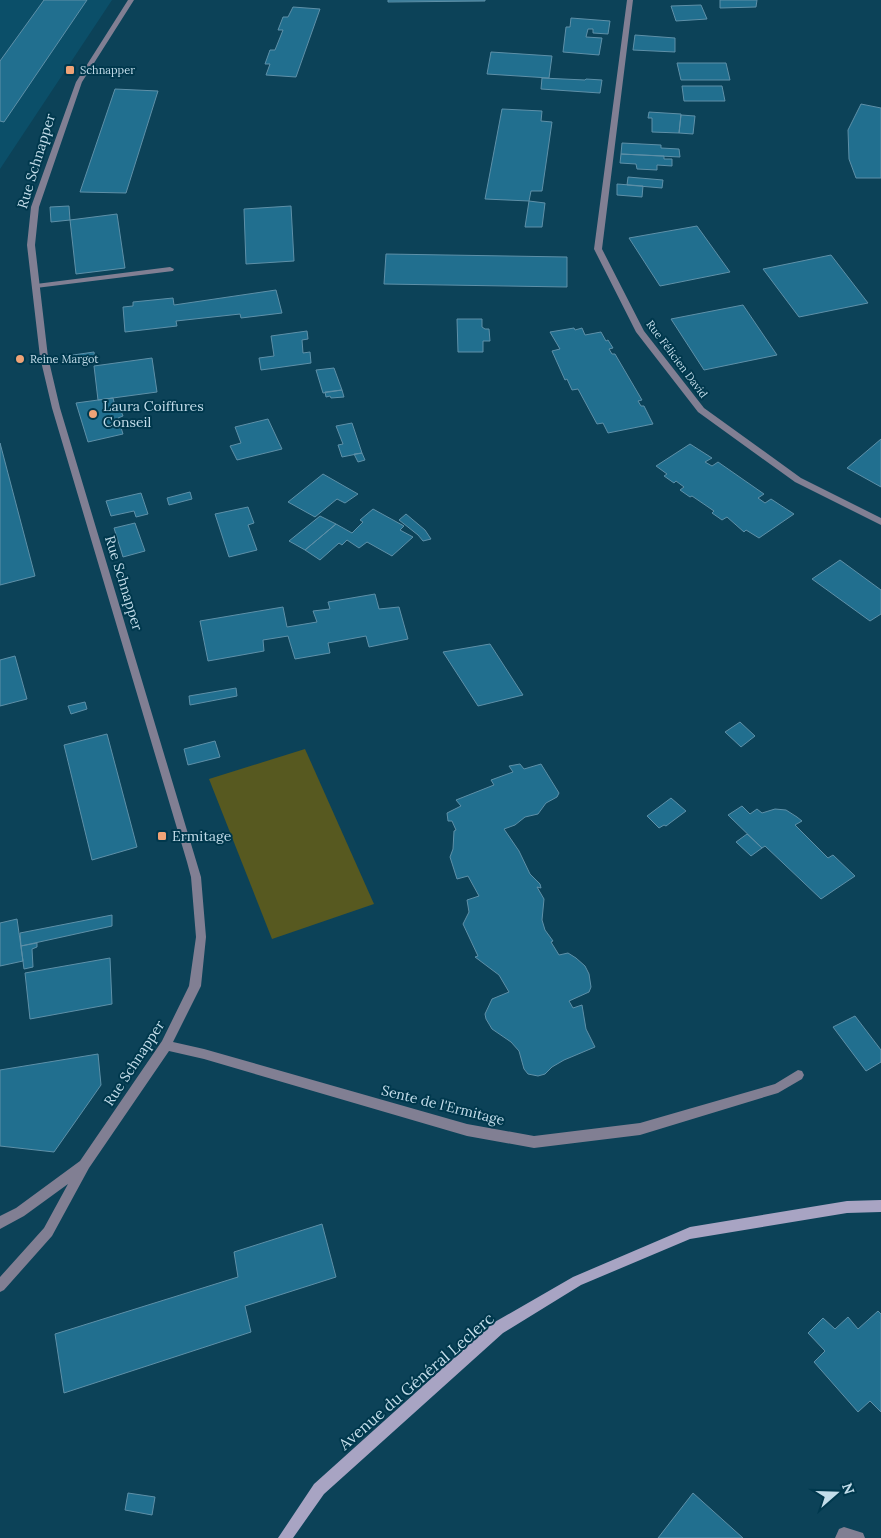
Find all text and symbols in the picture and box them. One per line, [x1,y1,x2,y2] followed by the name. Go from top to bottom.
[80,63,135,77] place label: Schnapper
[64,64,76,76] marker: Schnapper
[13,111,59,211] street label: Rue Schnapper
[643,317,711,401] street label: Rue Félicien David
[30,352,99,366] place label: Reine Margot
[14,353,26,365] marker: Reine Margot
[103,397,204,431] place label: Laura Coiffures Conseil
[87,408,99,420] marker: Laura Coiffures Conseil
[101,533,147,633] street label: Rue Schnapper
[172,827,232,845] place label: Ermitage
[156,830,168,842] marker: Ermitage
[100,1017,168,1109] street label: Rue Schnapper
[380,1081,507,1129] street label: Sente de l'Ermitage
[333,1308,498,1455] street label: Avenue du Général Leclerc
[811,1468,861,1518] north arrow
[838,1480,859,1497] text: N

